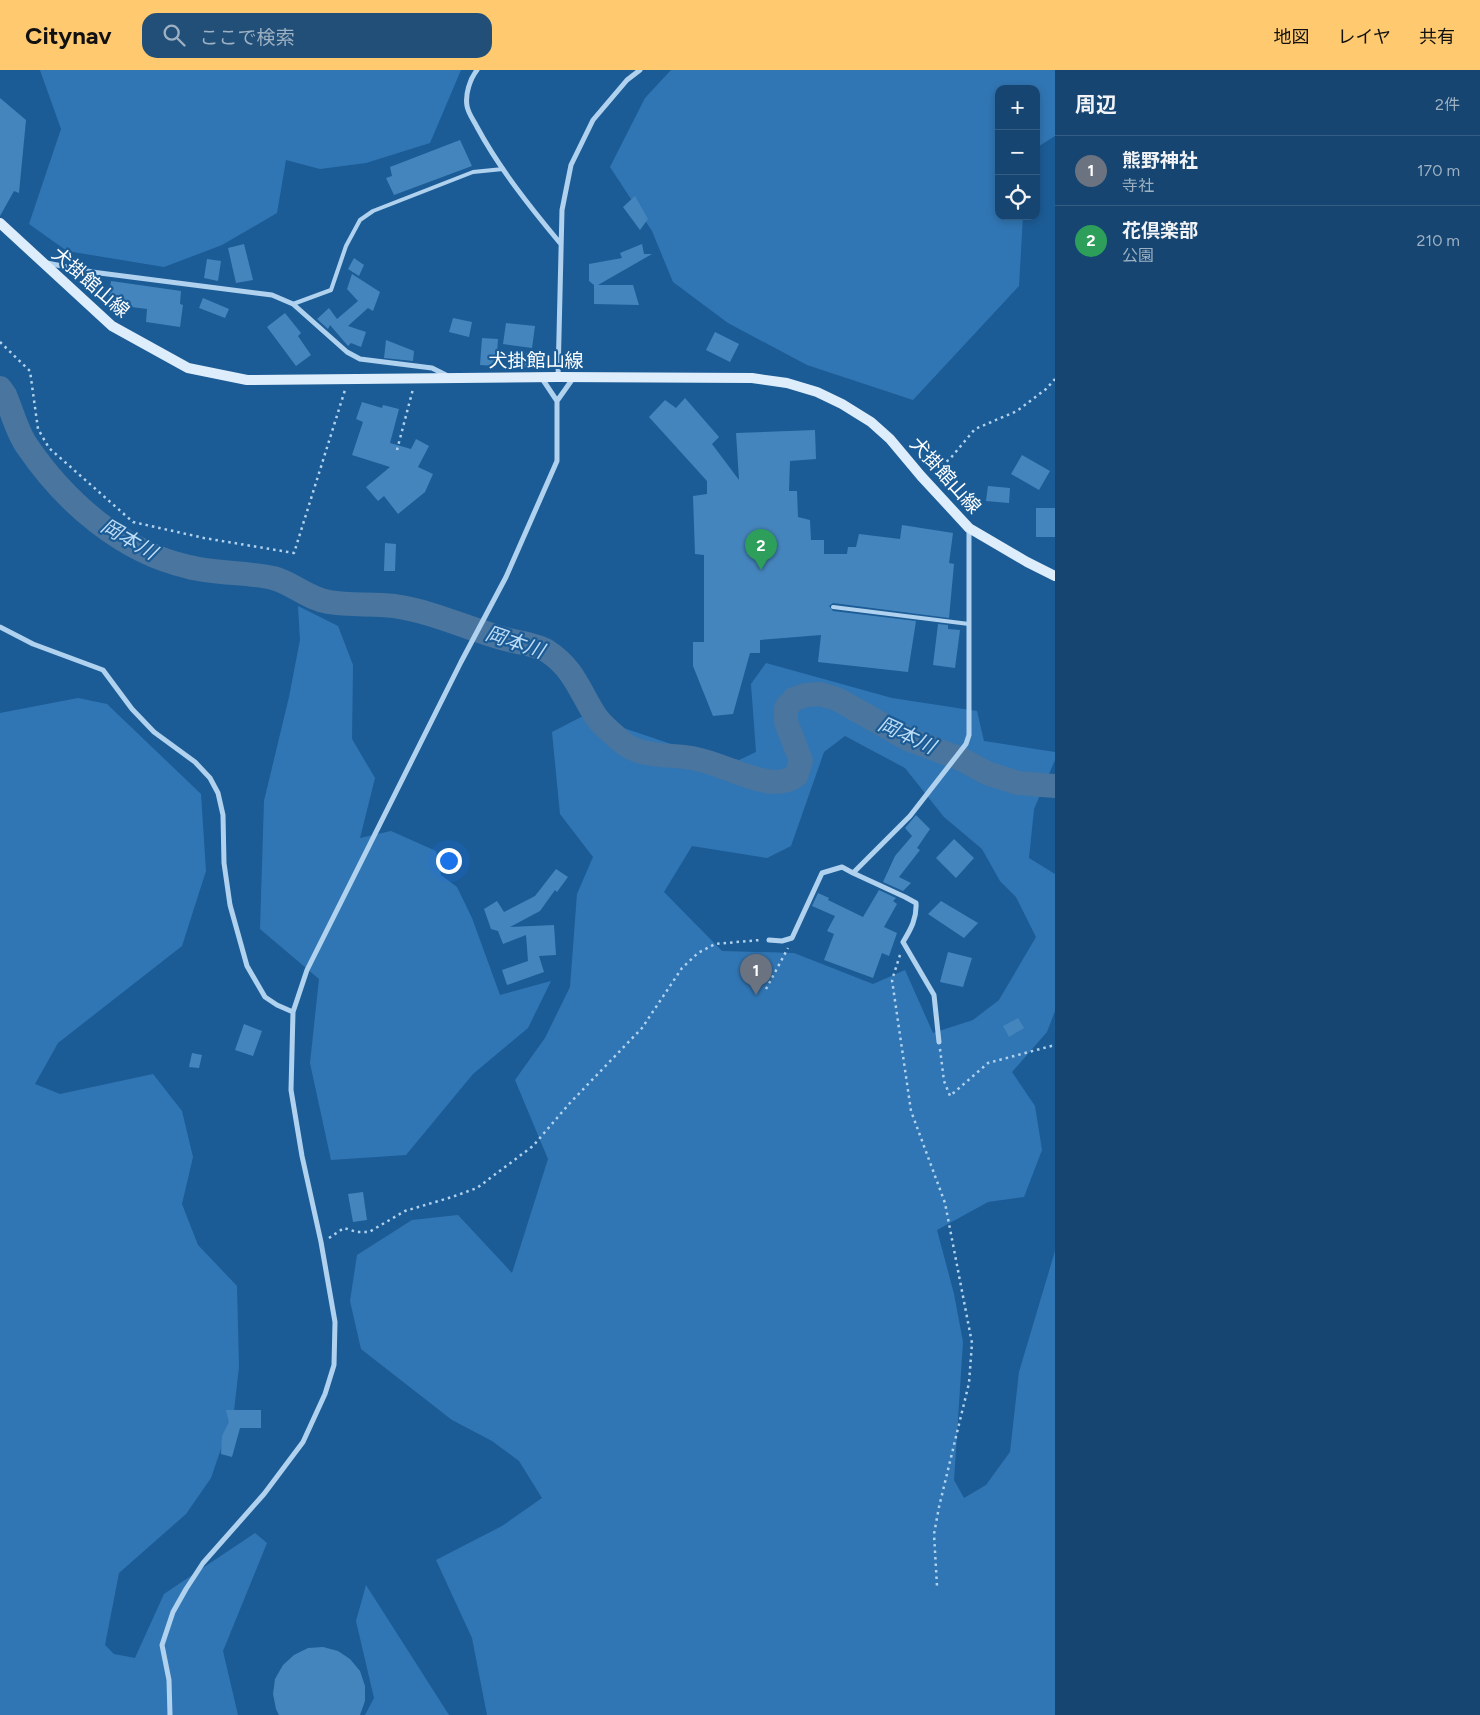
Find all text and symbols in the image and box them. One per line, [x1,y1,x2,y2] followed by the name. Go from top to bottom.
[142,13,492,58] search box
[25,21,112,50] text: Citynav
[160,21,188,49] icon: search
[200,26,295,49] text: ここで検索
[1274,26,1310,48] text: 地図
[1338,26,1391,48] text: レイヤ
[1419,26,1455,48] text: 共有
[995,85,1040,220] map controls
[995,85,1040,130] button: +
[1075,92,1117,117] text: 周辺
[1435,95,1460,114] text: 2件
[995,130,1040,175] button: −
[1122,149,1198,172] text: 熊野神社
[1088,161,1094,180] text: 1
[1417,161,1460,180] text: 170 m
[995,175,1040,220] button: locate
[1122,176,1154,195] text: 寺社
[1122,219,1198,242] text: 花倶楽部
[1086,231,1096,250] text: 2
[1417,231,1460,250] text: 210 m
[47,243,134,322] street label: 犬掛館山線
[1122,246,1154,265] text: 公園
[488,349,584,372] street label: 犬掛館山線
[905,432,986,518] street label: 犬掛館山線
[97,514,163,565] water label: 岡本川
[745,529,777,570] pin: 2
[483,621,549,664] water label: 岡本川
[875,711,941,759] water label: 岡本川
[436,848,462,874] your location
[740,954,772,995] pin: 1

